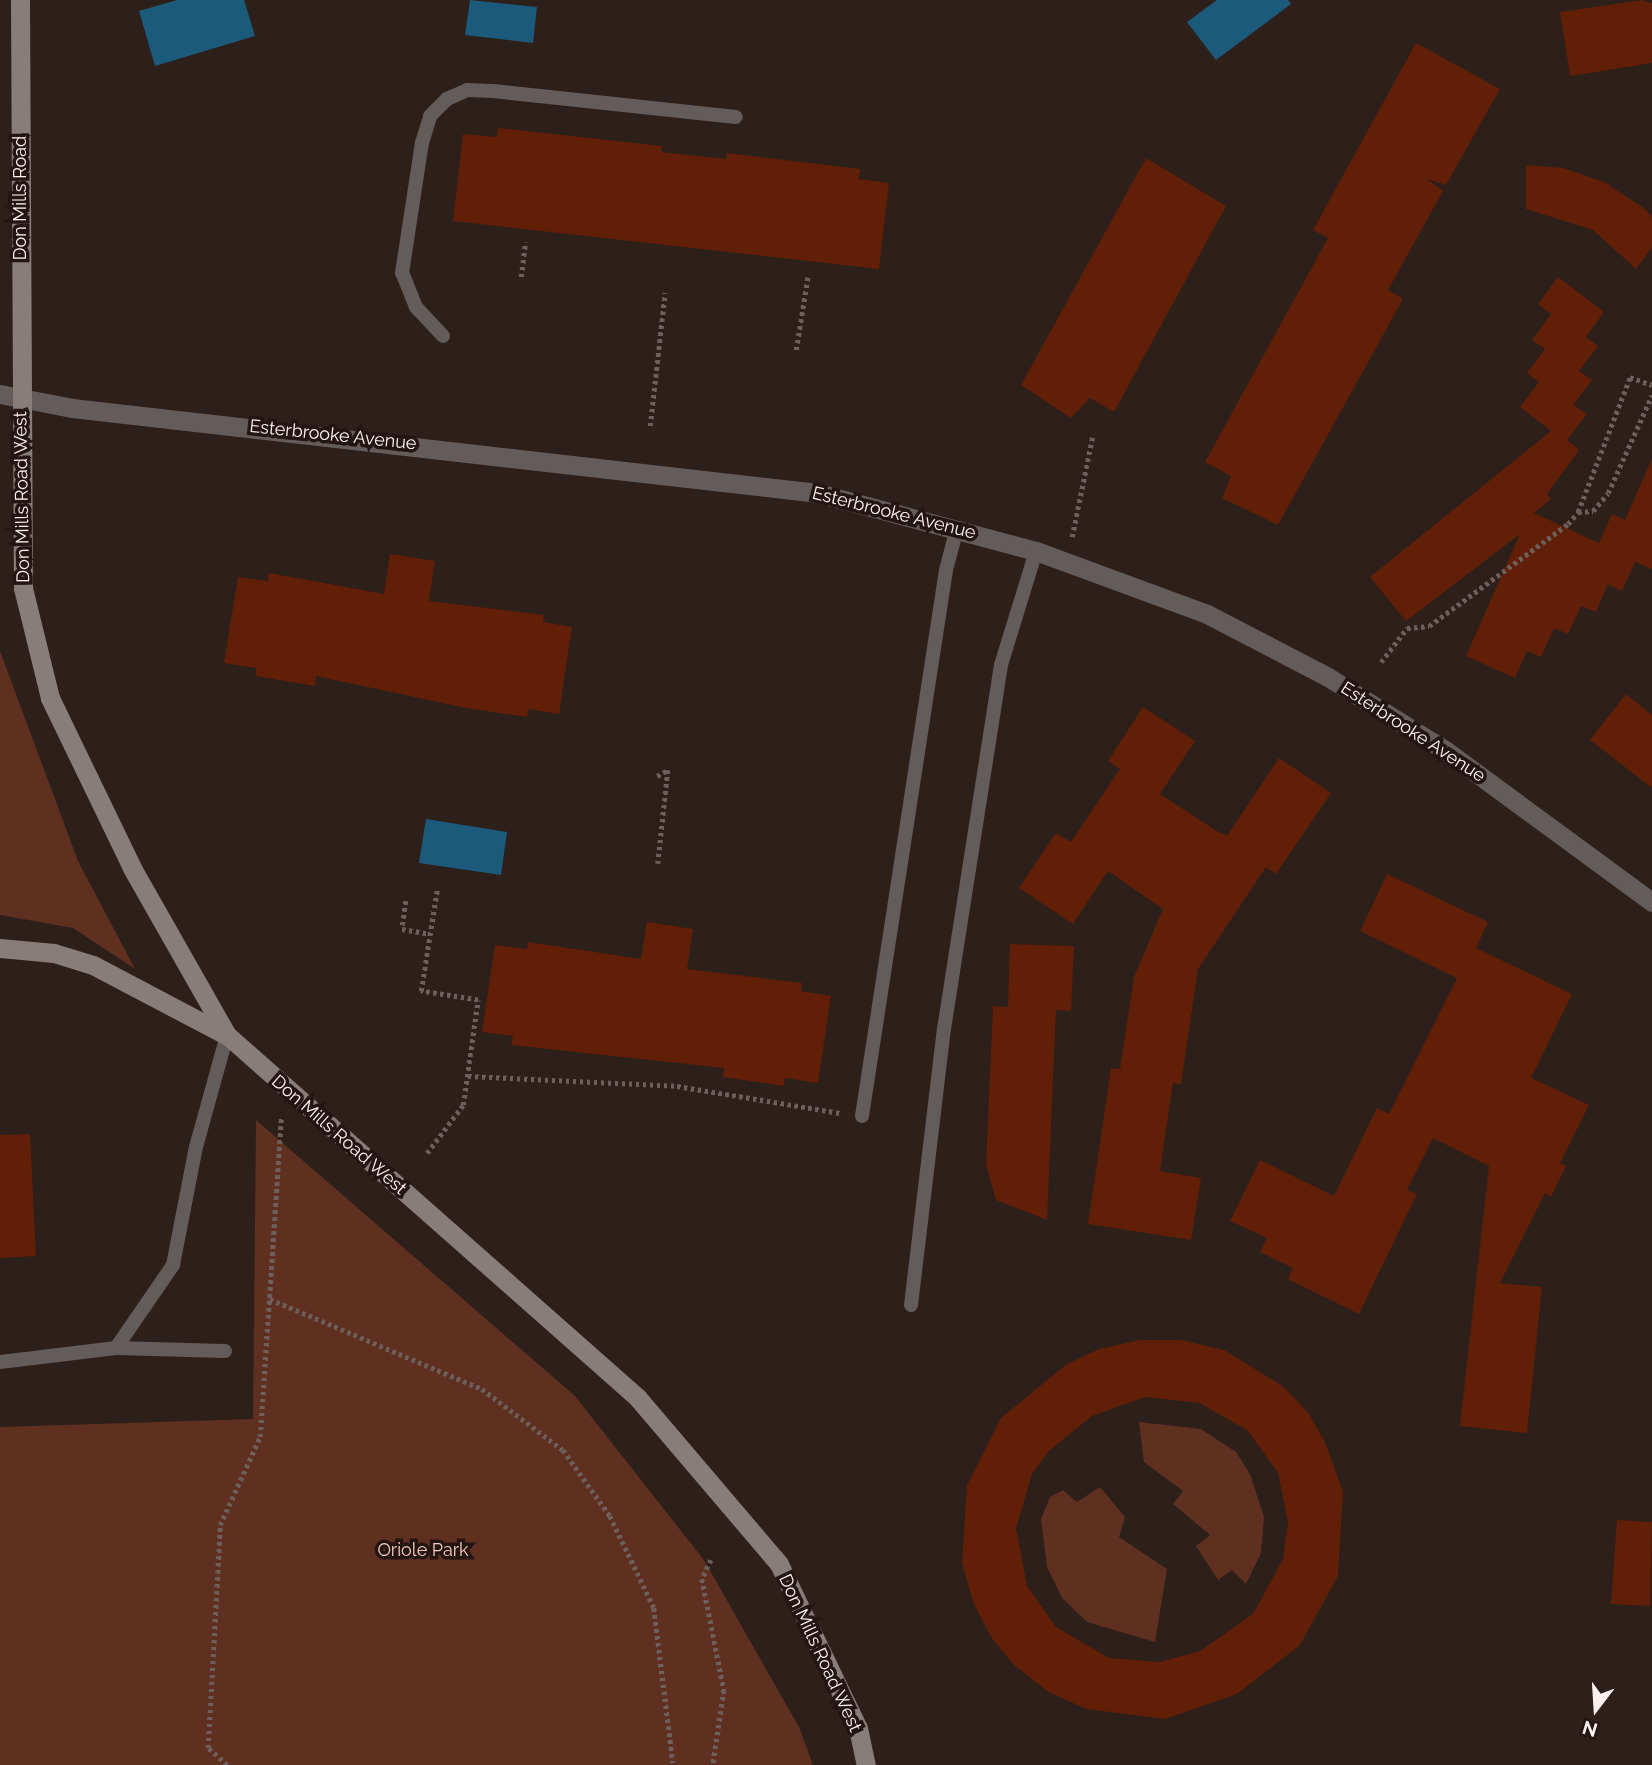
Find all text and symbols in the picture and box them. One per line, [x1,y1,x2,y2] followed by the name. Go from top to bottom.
[9,136,31,260] street label: Don Mills Road
[10,411,34,583] street label: Don Mills Road West
[248,415,418,455] street label: Esterbrooke Avenue
[810,482,978,544] street label: Esterbrooke Avenue
[1337,677,1489,787] street label: Esterbrooke Avenue
[267,1070,411,1200] street label: Don Mills Road West
[377,1539,469,1561] park label: Oriole Park
[774,1570,866,1736] street label: Don Mills Road West
[1561,1674,1631,1744] north arrow
[1580,1716,1600,1742] text: N

